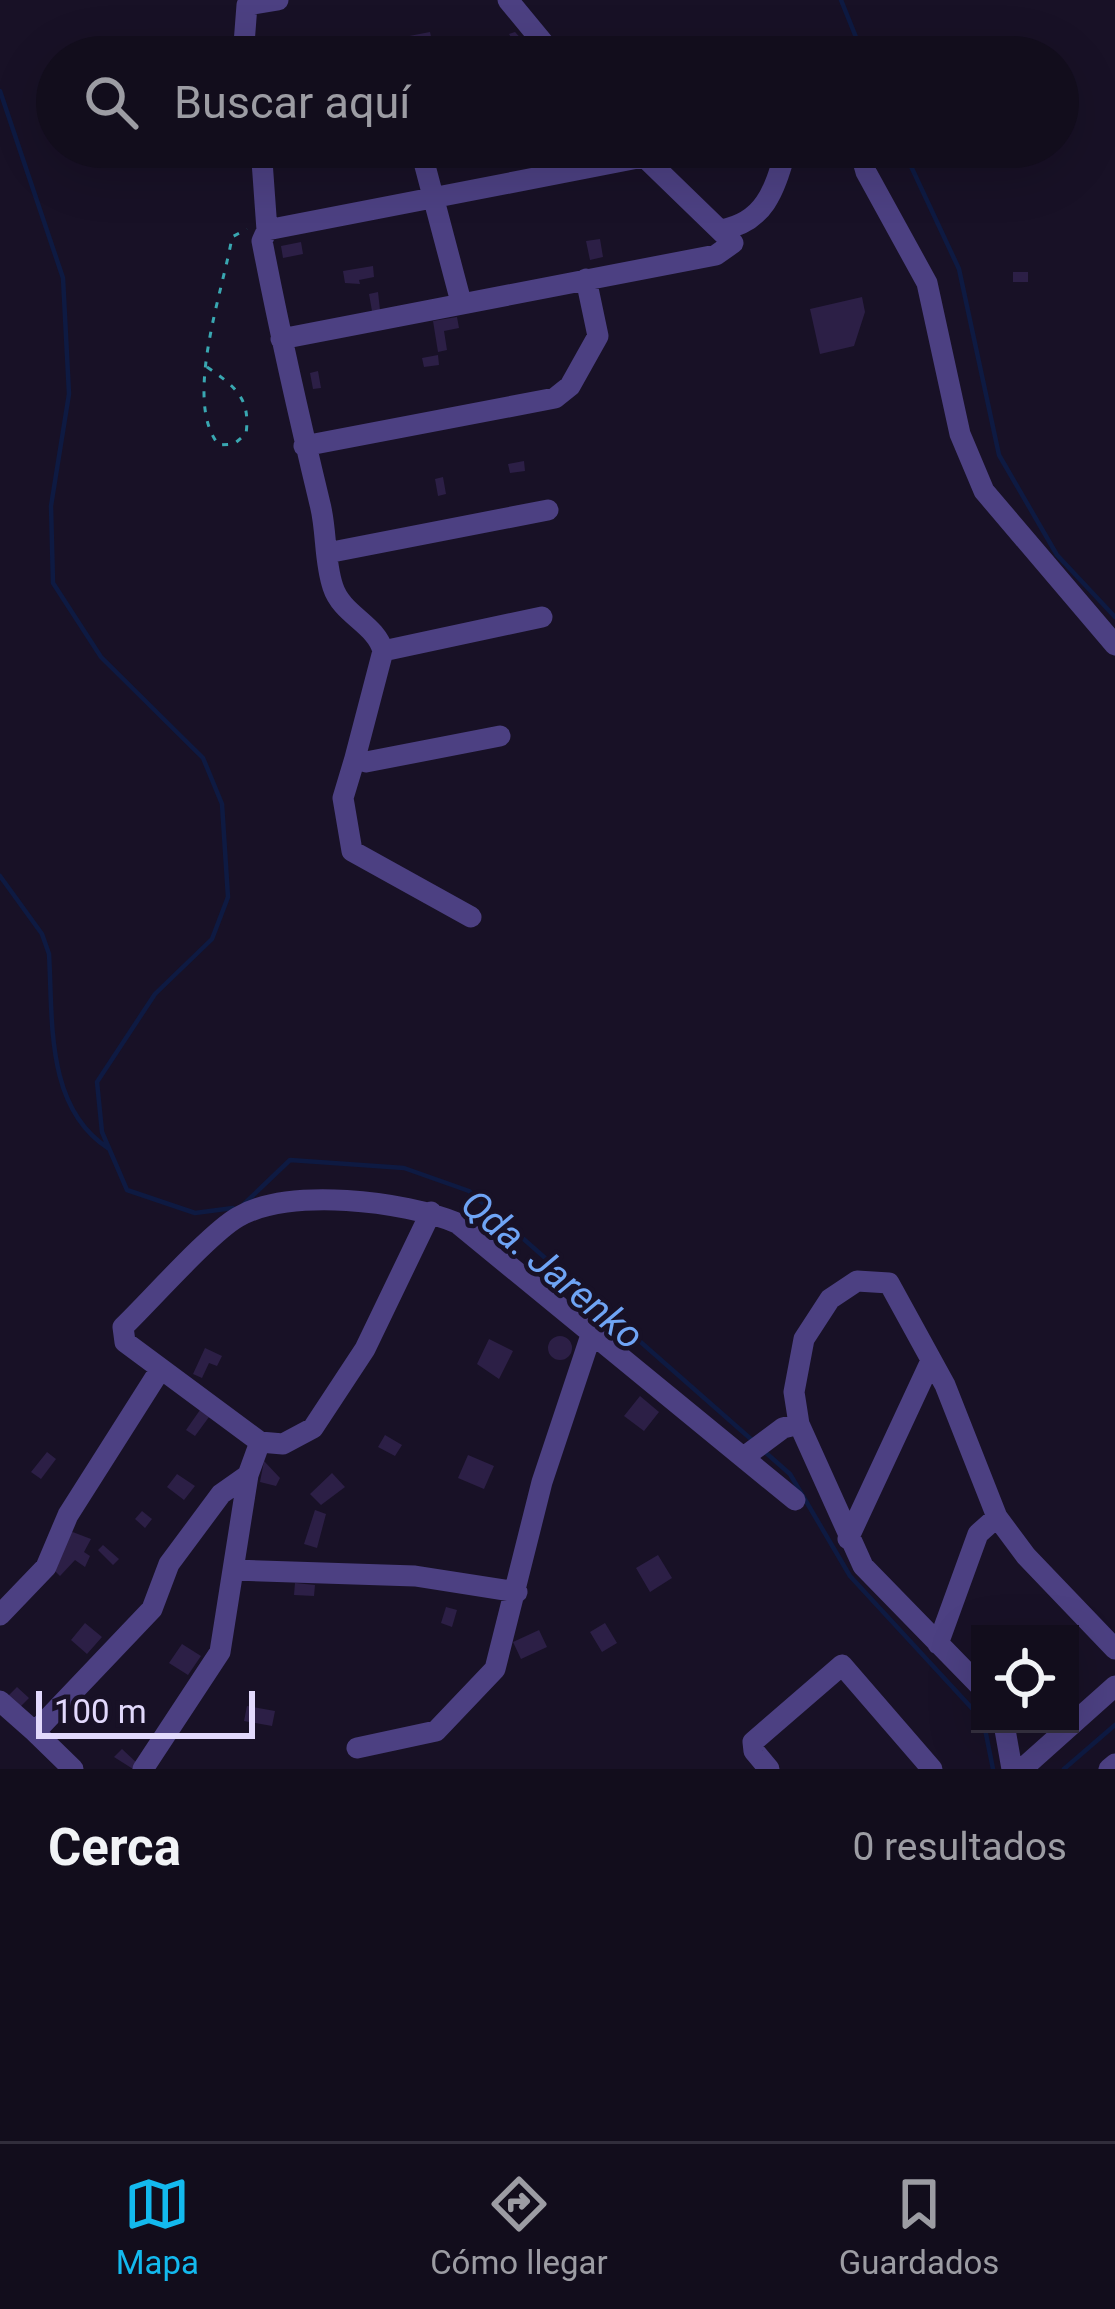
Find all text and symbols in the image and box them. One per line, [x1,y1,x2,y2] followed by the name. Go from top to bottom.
[36,36,1079,168] search box
[78,69,144,135] icon: search
[174,76,411,129] text: Buscar aquí
[452,1180,653,1359] water label: Qda. Jarenko
[971,1625,1079,1733] map controls
[971,1625,1079,1733] button: locate
[36,1685,255,1738] scale bar
[54,1692,147,1731] text: 100 m
[48,1818,181,1877] text: Cerca
[852,1824,1067,1870] text: 0 resultados
[116,2171,199,2282] tab: Mapa
[430,2171,608,2282] tab: Cómo llegar
[839,2171,999,2282] tab: Guardados

